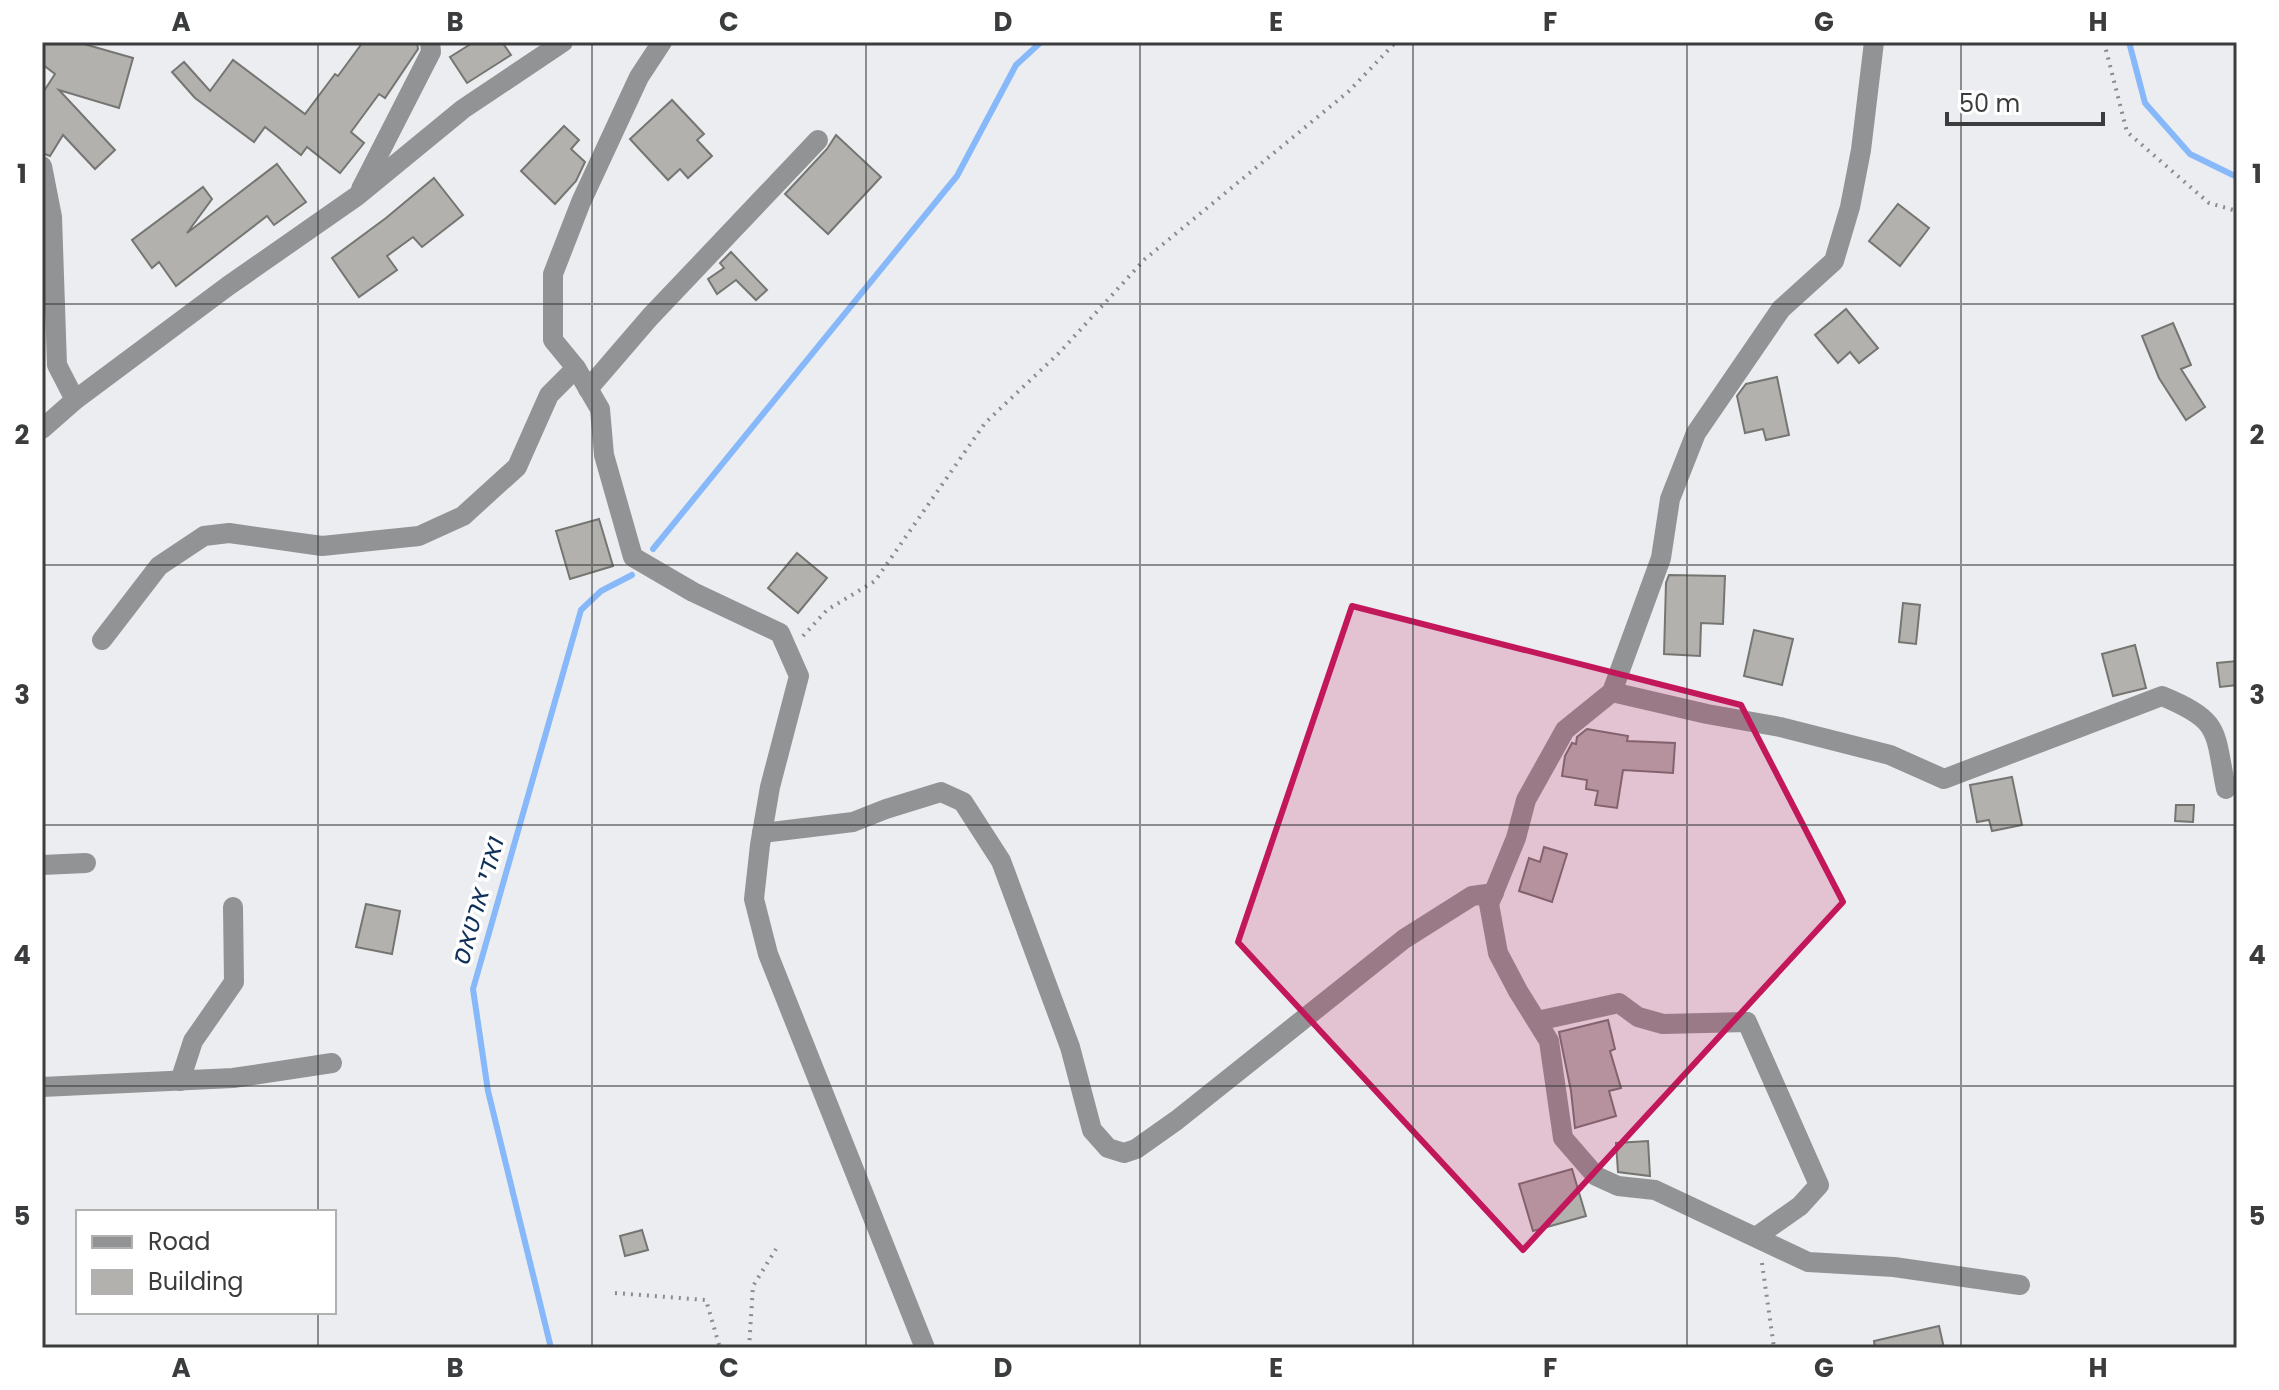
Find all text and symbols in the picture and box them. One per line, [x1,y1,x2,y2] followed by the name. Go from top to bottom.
[171,4,191,40] text: A
[446,4,464,40] text: B
[719,4,739,40] text: C
[994,4,1013,40] text: D
[1269,4,1283,40] text: E
[1543,4,1557,40] text: F
[1814,4,1834,40] text: G
[2088,4,2108,40] text: H
[1947,76,2103,126] scale bar
[1959,87,2020,120] text: 50 m
[17,156,27,192] text: 1
[2252,156,2262,192] text: 1
[15,417,30,453] text: 2
[2250,417,2265,453] text: 2
[14,677,30,713] text: 3
[2249,677,2265,713] text: 3
[441,831,513,971] water label: ואדי ארטאס
[13,937,31,973] text: 4
[2248,937,2266,973] text: 4
[14,1198,30,1234] text: 5
[2249,1198,2265,1234] text: 5
[76,1210,336,1314] legend
[148,1225,210,1258] text: Road
[148,1265,244,1298] text: Building
[171,1350,191,1386] text: A
[446,1350,464,1386] text: B
[719,1350,739,1386] text: C
[994,1350,1013,1386] text: D
[1269,1350,1283,1386] text: E
[1543,1350,1557,1386] text: F
[1814,1350,1834,1386] text: G
[2088,1350,2108,1386] text: H

